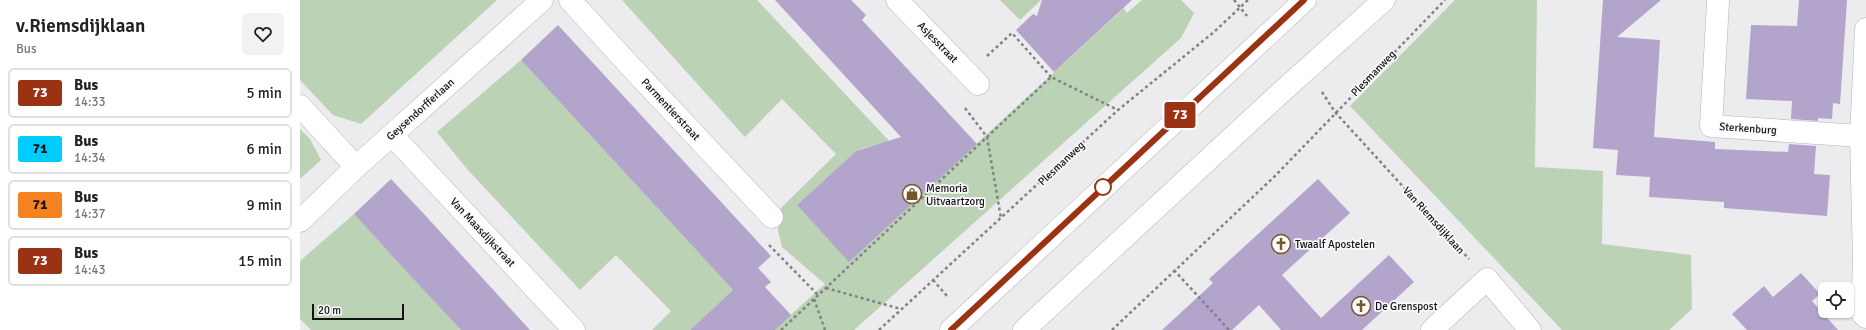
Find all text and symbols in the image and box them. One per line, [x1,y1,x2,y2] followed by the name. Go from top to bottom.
[242,13,284,55] button: heart
[16,14,145,38] text: v.Riemsdijklaan
[915,19,961,66] street label: Asjesstraat
[16,41,37,57] text: Bus
[1348,47,1399,99] street label: Plesmanweg
[74,76,98,94] text: Bus
[384,76,457,143] street label: Geysendorfferlaan
[639,76,703,143] street label: Parmentierstraat
[32,84,48,101] text: 73
[246,84,282,102] text: 5 min
[74,94,106,110] text: 14:33
[1162,102,1198,128] line badge: 73
[1172,106,1188,123] text: 73
[1719,120,1777,137] street label: Sterkenburg
[74,132,98,150] text: Bus
[1035,138,1087,188] street label: Plesmanweg
[32,140,48,157] text: 71
[246,140,282,158] text: 6 min
[74,150,106,166] text: 14:34
[1094,178,1112,196] unlabelled marker
[926,182,985,208] place label: Memoria Uitvaartzorg
[901,183,923,205] shop icon: Memoria Uitvaartzorg
[1400,184,1467,257] street label: Van Riemsdijklaan
[74,188,98,206] text: Bus
[447,195,518,270] street label: Van Maasdijkstraat
[32,196,48,213] text: 71
[246,196,282,214] text: 9 min
[74,206,106,222] text: 14:37
[1270,233,1292,255] church icon: Twaalf Apostelen
[1295,238,1375,251] place label: Twaalf Apostelen
[74,244,98,262] text: Bus
[32,252,48,269] text: 73
[238,252,282,270] text: 15 min
[74,262,106,278] text: 14:43
[1818,282,1854,318] map controls
[1818,282,1854,318] button: locate
[1350,295,1372,317] church icon: De Grenspost
[1375,300,1438,313] place label: De Grenspost
[312,302,404,321] scale bar
[318,304,341,317] text: 20 m

